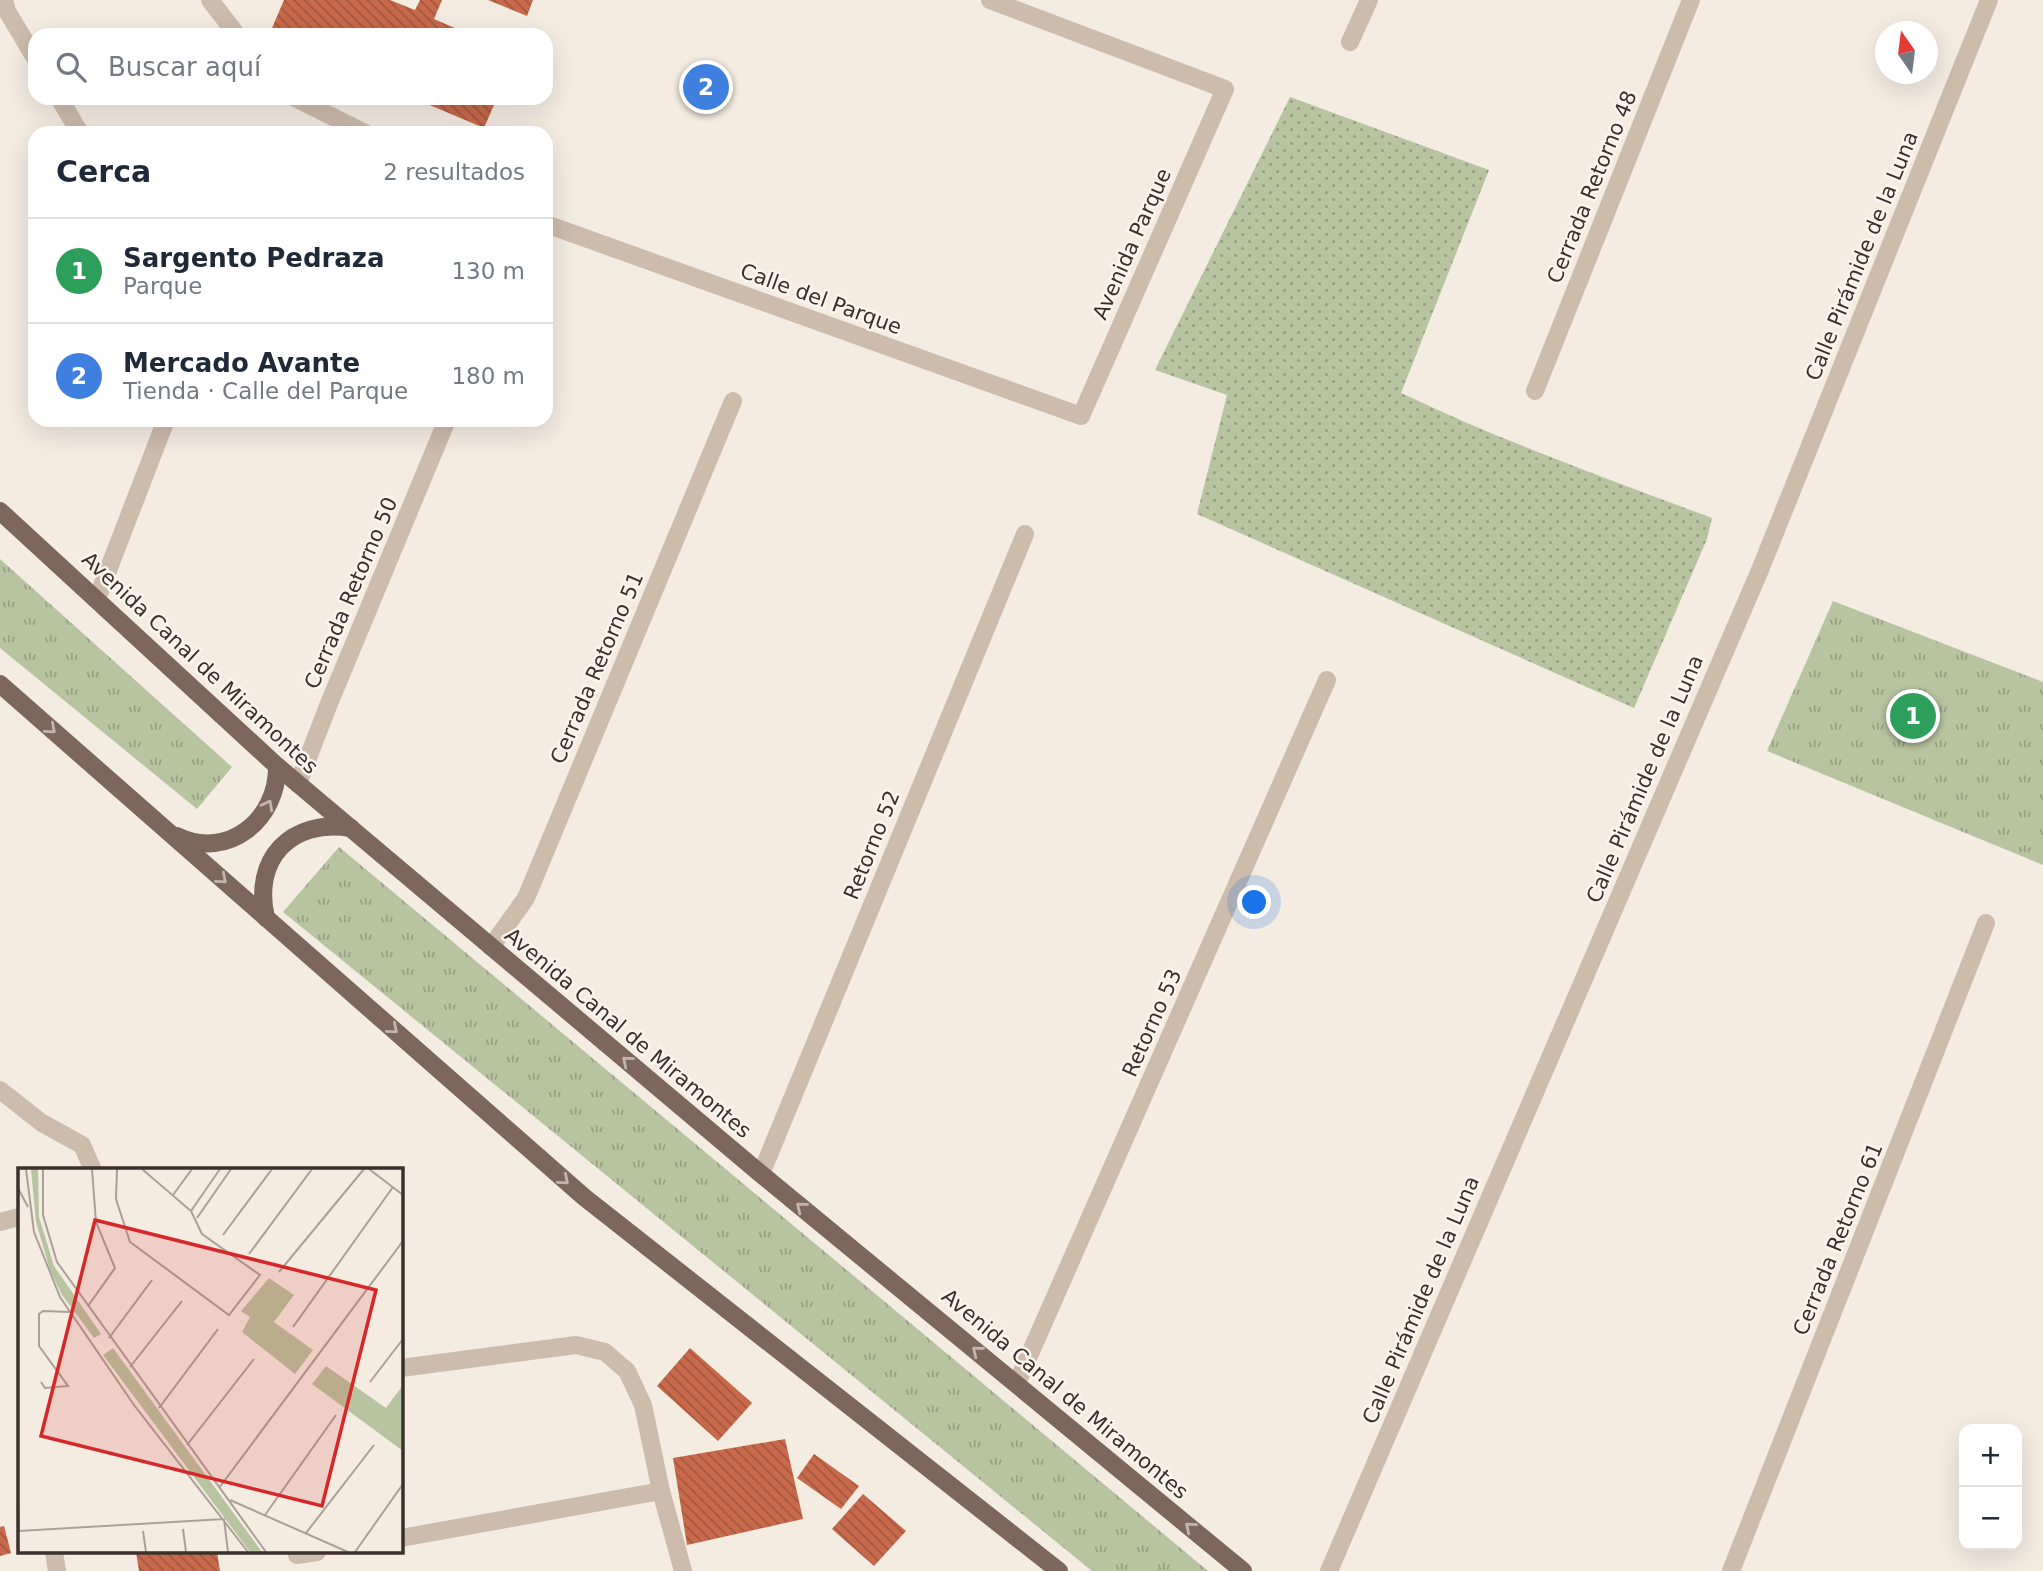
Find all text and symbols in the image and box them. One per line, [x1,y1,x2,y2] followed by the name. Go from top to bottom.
[1875,21,1938,84] north arrow
[28,28,553,105] search box
[52,48,90,86] icon: search
[108,52,261,82] text: Buscar aquí
[683,61,729,113] pin: 2
[1542,87,1642,287] street label: Cerrada Retorno 48
[1801,128,1923,384] street label: Calle Pirámide de la Luna
[56,154,151,189] text: Cerca
[383,159,525,185] text: 2 resultados
[1088,165,1176,323] street label: Avenida Parque
[123,243,385,273] text: Sargento Pedraza
[71,258,87,284] text: 1
[451,258,525,284] text: 130 m
[737,259,905,339] street label: Calle del Parque
[123,273,202,299] text: Parque
[123,348,360,378] text: Mercado Avante
[71,363,87,389] text: 2
[451,363,525,389] text: 180 m
[123,378,408,404] text: Tienda · Calle del Parque
[300,494,402,692] street label: Cerrada Retorno 50
[77,547,323,779] street label: Avenida Canal de Miramontes
[546,569,648,767] street label: Cerrada Retorno 51
[1582,652,1708,906] street label: Calle Pirámide de la Luna
[1890,690,1936,742] pin: 1
[43,721,56,733] one-way arrow
[839,787,905,903] street label: Retorno 52
[259,800,273,812] one-way arrow
[214,871,227,883] one-way arrow
[1237,885,1271,919] your location
[500,923,756,1143] street label: Avenida Canal de Miramontes
[1118,965,1186,1081] street label: Retorno 53
[385,1021,398,1033] one-way arrow
[622,1057,635,1069] one-way arrow
[1788,1139,1888,1339] street label: Cerrada Retorno 61
[18,1168,402,1554] inset map
[556,1171,569,1184] one-way arrow
[1358,1173,1484,1427] street label: Calle Pirámide de la Luna
[797,1203,810,1215] one-way arrow
[937,1284,1193,1504] street label: Avenida Canal de Miramontes
[973,1347,986,1359] one-way arrow
[1959,1424,2022,1550] map controls
[1959,1424,2022,1487] button: +
[1959,1487,2022,1550] button: −
[1186,1523,1198,1536] one-way arrow

